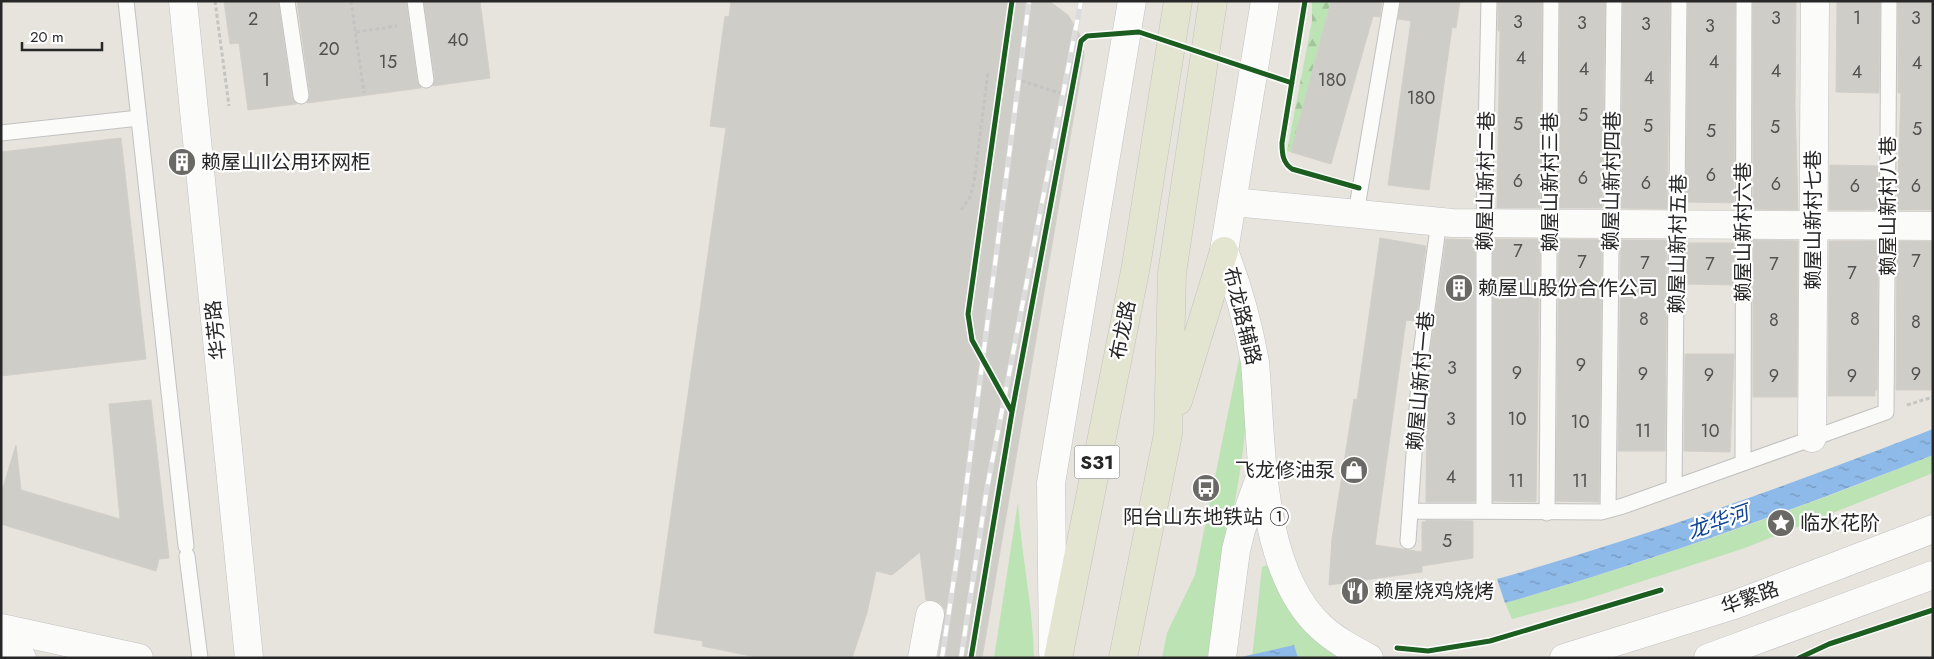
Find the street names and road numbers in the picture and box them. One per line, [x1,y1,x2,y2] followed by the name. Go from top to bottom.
[1470,111,1502,251] street label: 赖屋山新村二巷
[1596,111,1628,251] street label: 赖屋山新村四巷
[1536,112,1565,252] street label: 赖屋山新村三巷
[1874,136,1903,276] street label: 赖屋山新村八巷
[1799,150,1828,290] street label: 赖屋山新村七巷
[1729,162,1758,302] street label: 赖屋山新村六巷
[1662,174,1694,314] street label: 赖屋山新村五巷
[1216,264,1268,368] street label: 布龙路辅路
[1103,298,1143,362] street label: 布龙路
[198,299,234,361] street label: 华芳路
[1400,310,1442,452] street label: 赖屋山新村一巷
[1074,446,1120,478] road number: S31
[1717,574,1783,622] street label: 华繁路

